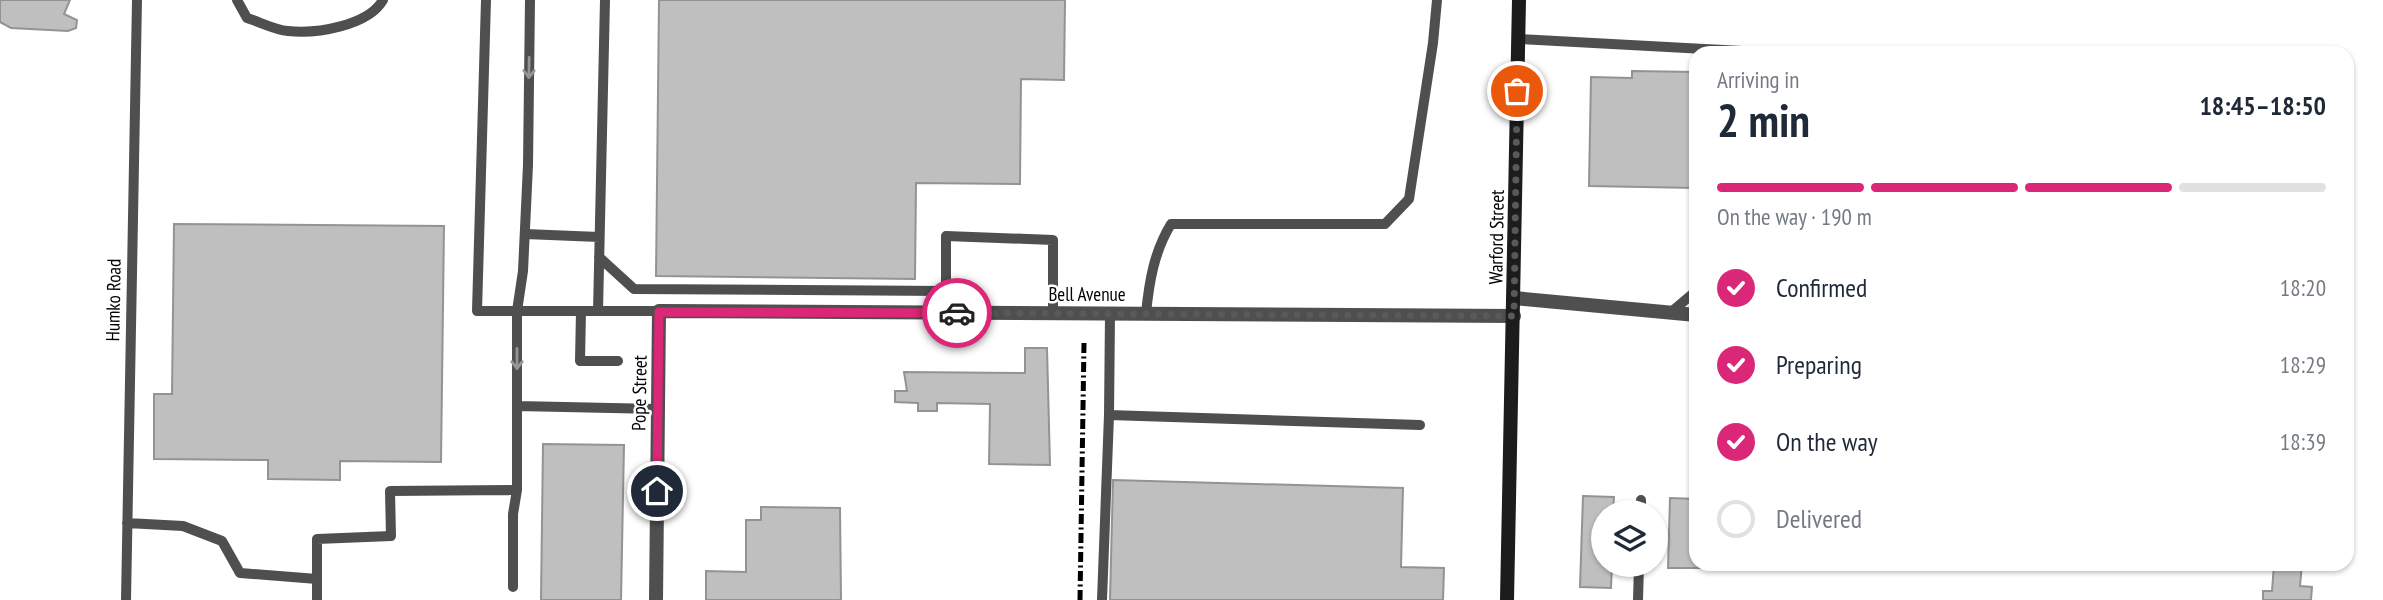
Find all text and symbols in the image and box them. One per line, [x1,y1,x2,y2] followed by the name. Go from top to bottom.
[523,56,536,79] one-way arrow
[1487,61,1547,121] pin
[1717,65,1799,94] text: Arriving in
[1498,72,1536,110] icon: bag
[2199,89,2326,122] text: 18:45–18:50
[1717,90,1810,150] text: 2 min
[1483,189,1509,285] street label: Warford Street
[1717,202,1872,231] text: On the way · 190 m
[100,258,126,342] street label: Humko Road
[1717,269,1755,307] icon: check
[1776,271,1867,304] text: Confirmed
[2280,273,2326,302] text: 18:20
[922,278,992,348] courier
[1048,282,1126,306] street label: Bell Avenue
[938,294,976,332] icon: car
[1717,346,1755,384] icon: check
[510,347,524,370] one-way arrow
[1776,348,1862,381] text: Preparing
[2280,350,2326,379] text: 18:29
[626,354,652,431] street label: Pope Street
[1717,423,1755,461] icon: check
[1776,425,1878,458] text: On the way
[2280,427,2326,456] text: 18:39
[627,461,687,521] pin
[638,472,676,510] icon: home
[1591,500,1668,577] map controls
[1591,500,1668,577] button: layers
[1776,502,1862,535] text: Delivered

